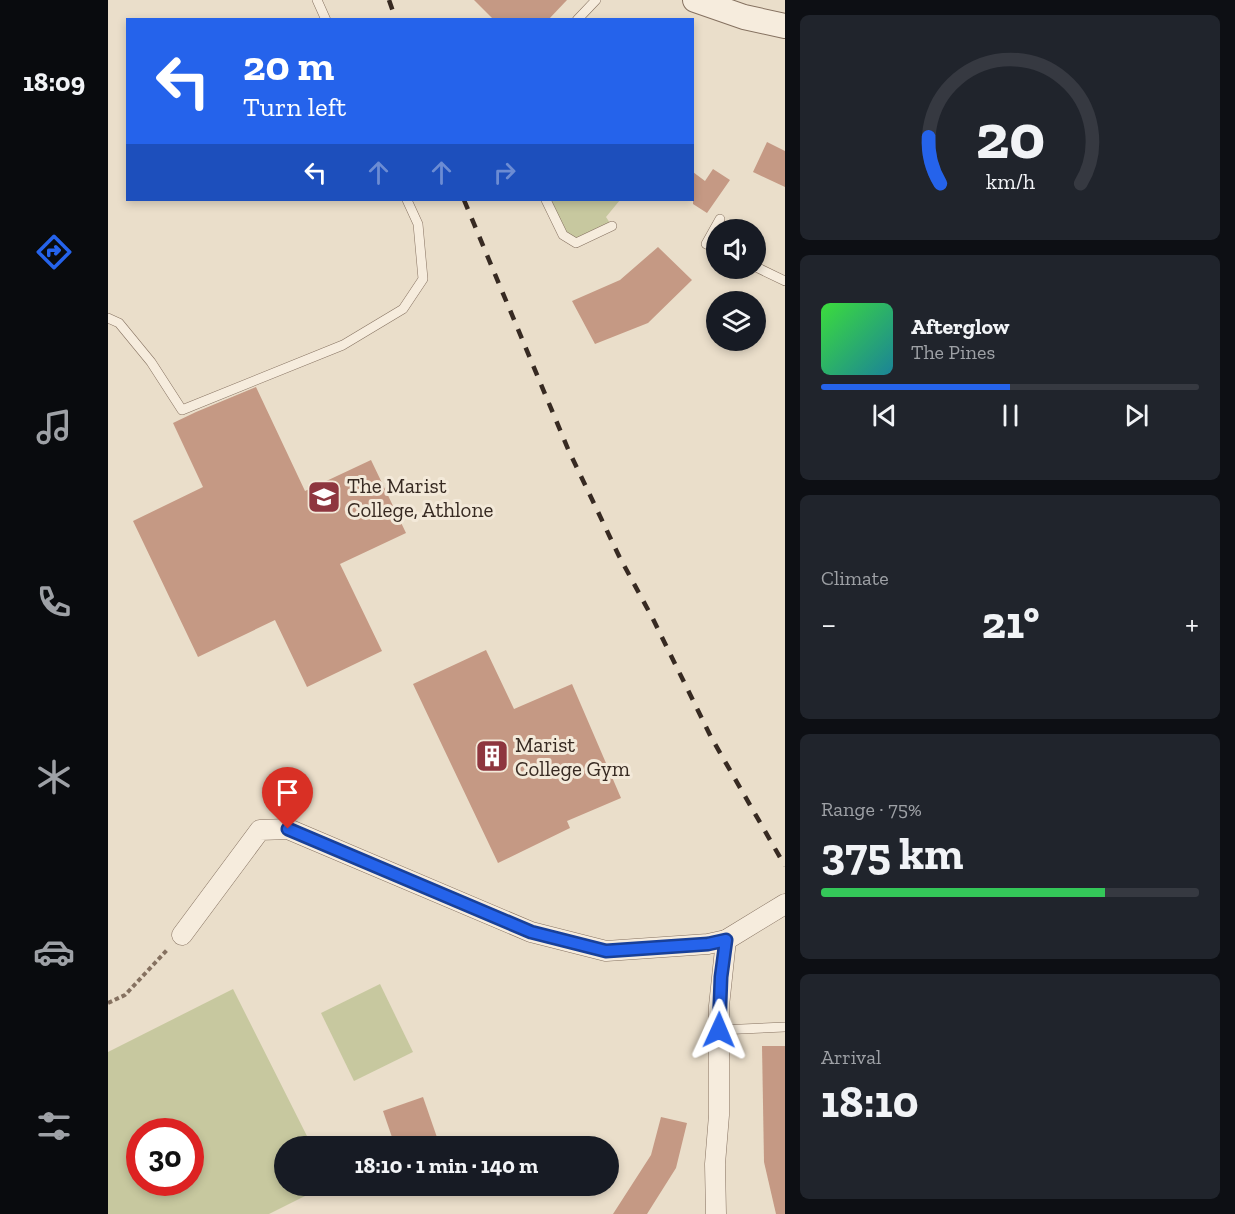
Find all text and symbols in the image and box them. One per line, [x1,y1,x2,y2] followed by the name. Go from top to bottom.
[243,40,334,91] text: 20 m
[144,42,222,120] icon: left
[23,66,85,98] text: 18:09
[243,91,346,123] text: Turn left
[975,100,1045,175] text: 20
[299,156,332,189] icon: left
[362,156,395,189] icon: ahead
[425,156,458,189] icon: ahead
[488,156,521,189] icon: right
[986,170,1034,195] text: km/h
[706,219,766,351] map controls
[706,219,766,279] button: sound
[33,231,75,273] icon: directions
[706,291,766,351] button: layers
[911,313,1009,340] text: Afterglow
[911,340,995,364] text: The Pines
[868,399,901,432] icon: previous
[994,399,1027,432] icon: pause
[1120,399,1153,432] icon: next
[33,406,75,448] icon: music
[347,473,493,522] place label: The Marist College, Athlone
[306,479,342,515] school or university icon: The Marist College, Athlone
[821,566,889,590] text: Climate
[33,581,75,623] icon: phone
[982,596,1040,650] text: 21°
[821,604,836,643] text: −
[1185,604,1199,643] text: +
[515,732,630,781] place label: Marist College Gym
[474,738,510,774] building icon: Marist College Gym
[33,756,75,798] icon: climate
[262,767,313,829] pin
[271,776,304,809] icon: arrive
[821,797,922,821] text: Range · 75%
[821,827,963,881] text: 375 km
[33,931,75,973] icon: car
[687,998,751,1062] position arrow
[821,1045,881,1069] text: Arrival
[821,1075,919,1129] text: 18:10
[33,1105,75,1147] icon: filters
[126,1118,204,1196] speed limit sign: 30
[355,1152,538,1179] text: 18:10 · 1 min · 140 m

